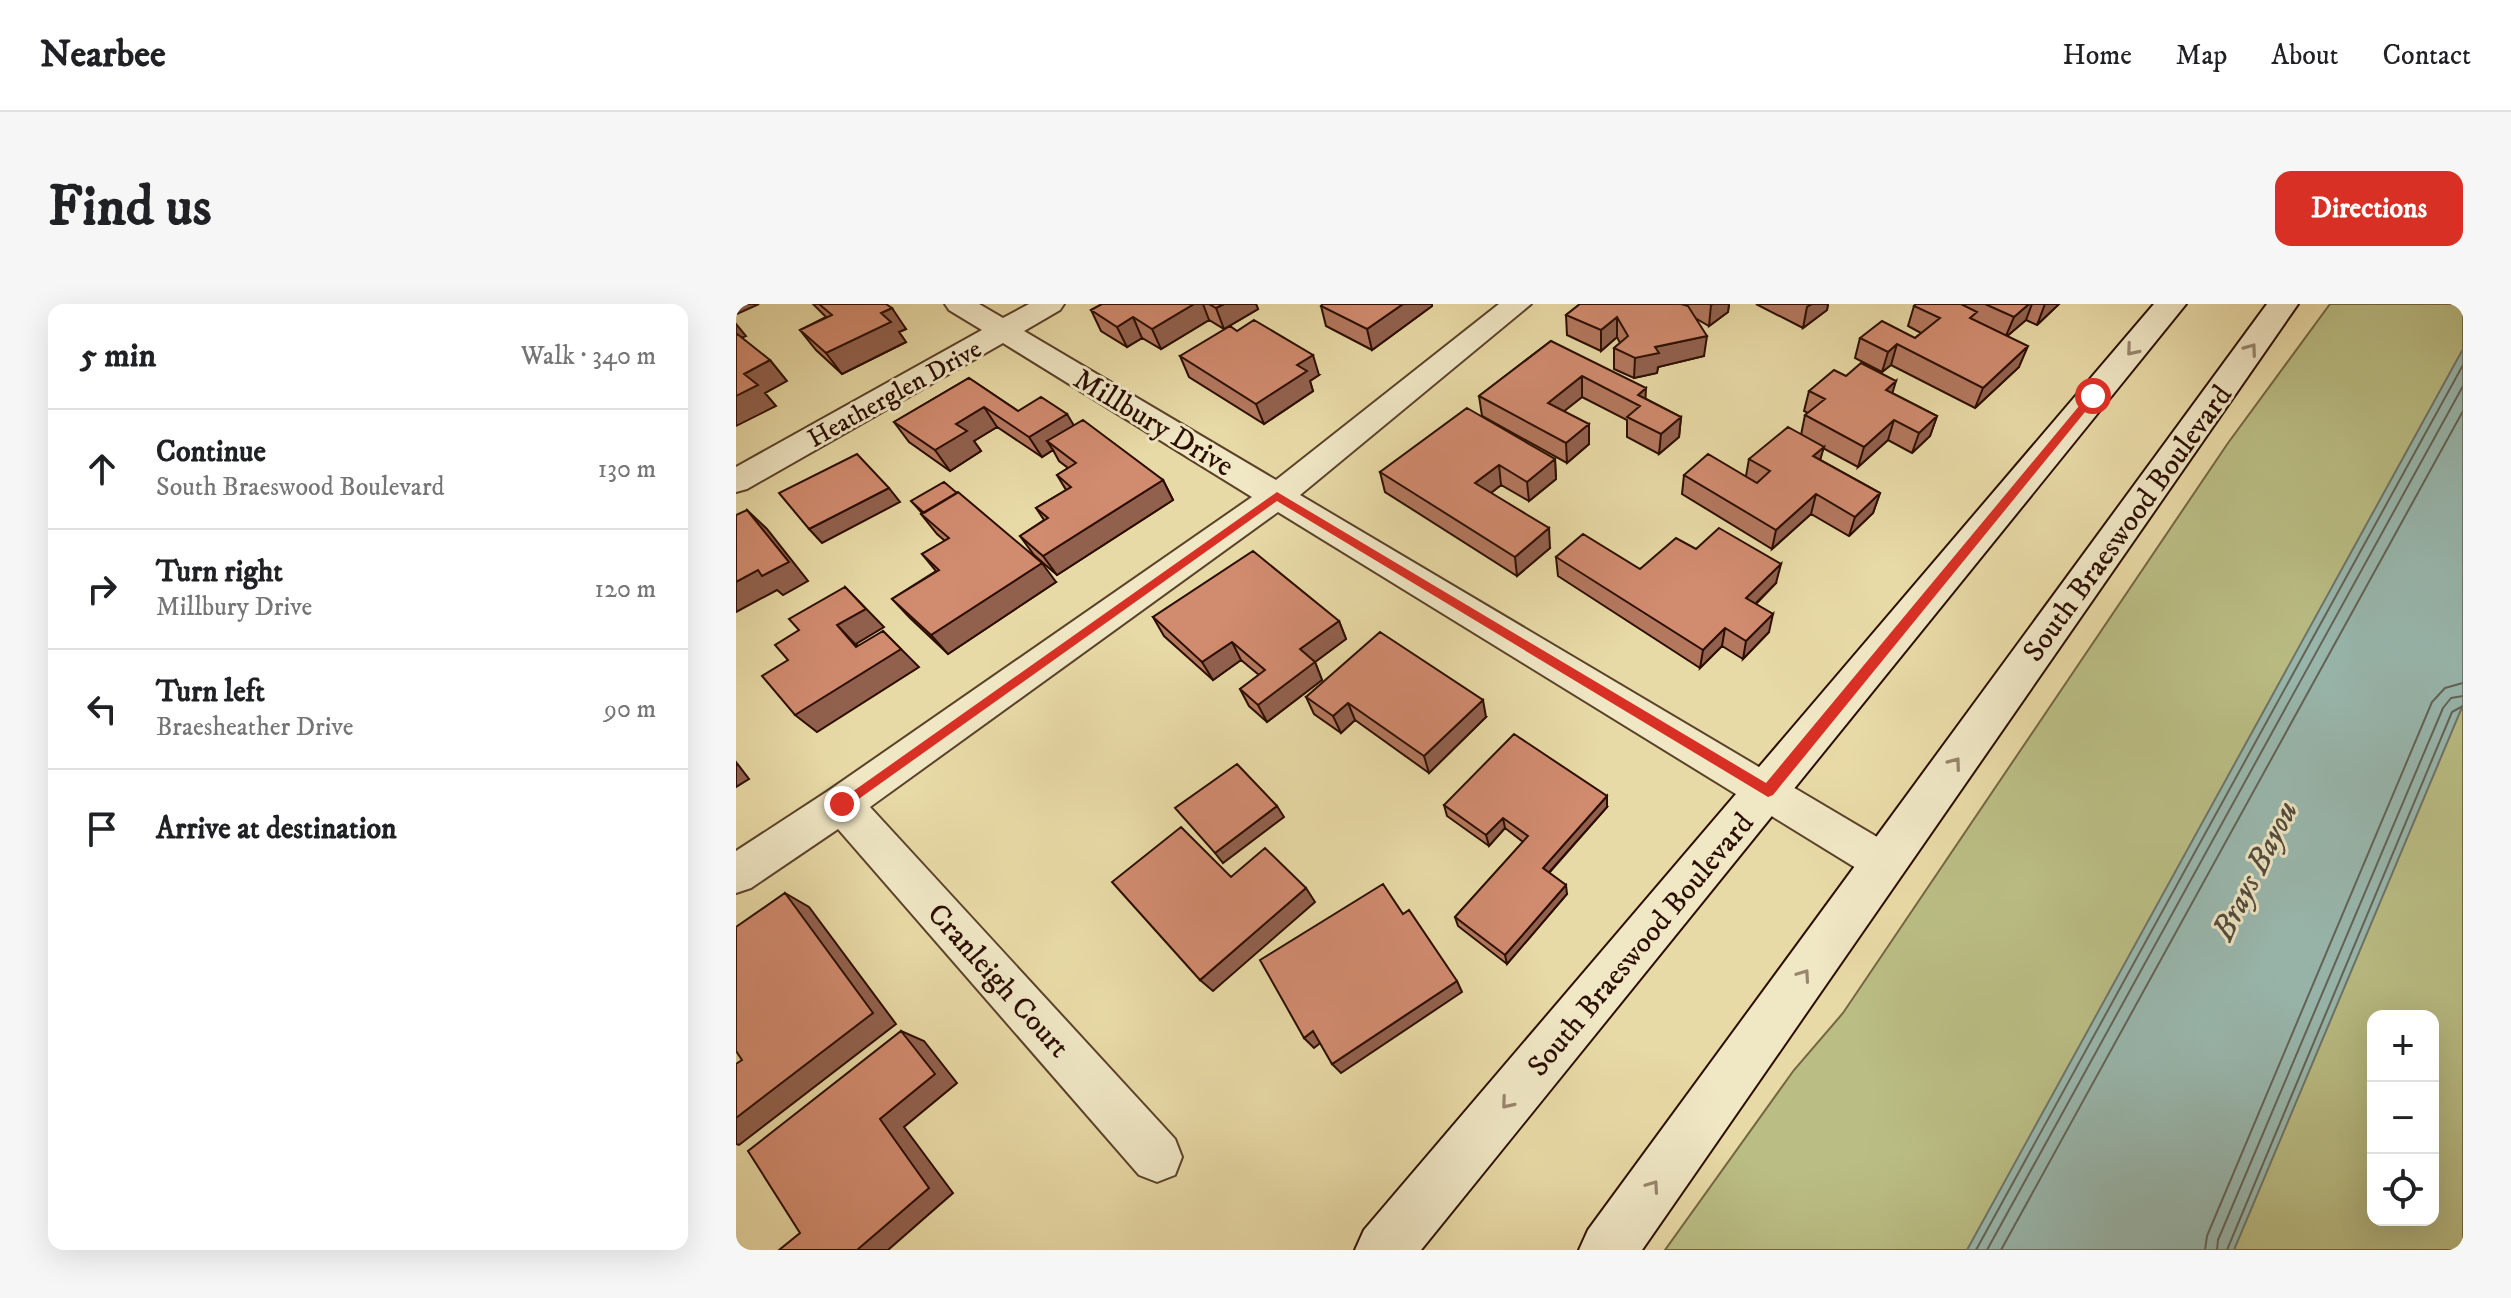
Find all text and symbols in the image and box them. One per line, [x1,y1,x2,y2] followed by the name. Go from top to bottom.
[40,31,166,79] text: Nearbee
[2063,38,2132,73] text: Home
[2176,38,2227,73] text: Map
[2271,38,2338,73] text: About
[2382,38,2471,73] text: Contact
[2275,171,2463,246] button: Directions
[48,173,212,243] text: Find us
[802,333,987,456] street label: Heatherglen Drive
[80,335,156,377] text: 5 min
[521,340,656,373] text: Walk · 340 m
[2127,341,2142,356] one-way arrow
[2241,344,2256,358] one-way arrow
[1066,361,1240,486] street label: Millbury Drive
[2015,378,2241,669] street label: South Braeswood Boulevard
[2075,378,2111,414] route start
[156,434,266,471] text: Continue
[80,447,124,491] icon: ahead
[598,453,656,486] text: 130 m
[156,471,444,504] text: South Braeswood Boulevard
[156,554,283,591] text: Turn right
[80,567,124,611] icon: right
[595,573,656,606] text: 120 m
[156,591,312,624] text: Millbury Drive
[156,674,265,711] text: Turn left
[80,687,124,731] icon: left
[604,693,656,726] text: 90 m
[156,711,354,744] text: Braesheather Drive
[1945,757,1960,772] one-way arrow
[824,786,860,822] route end
[2203,795,2308,948] water label: Brays Bayou
[1520,806,1762,1084] street label: South Braeswood Boulevard
[80,807,124,851] icon: arrive
[156,811,397,848] text: Arrive at destination
[919,896,1077,1066] street label: Cranleigh Court
[1794,969,1809,983] one-way arrow
[2367,1010,2439,1226] map controls
[2367,1010,2439,1082] button: +
[2367,1082,2439,1154] button: −
[1502,1094,1517,1109] one-way arrow
[2367,1154,2439,1226] button: locate
[1643,1181,1658,1195] one-way arrow

